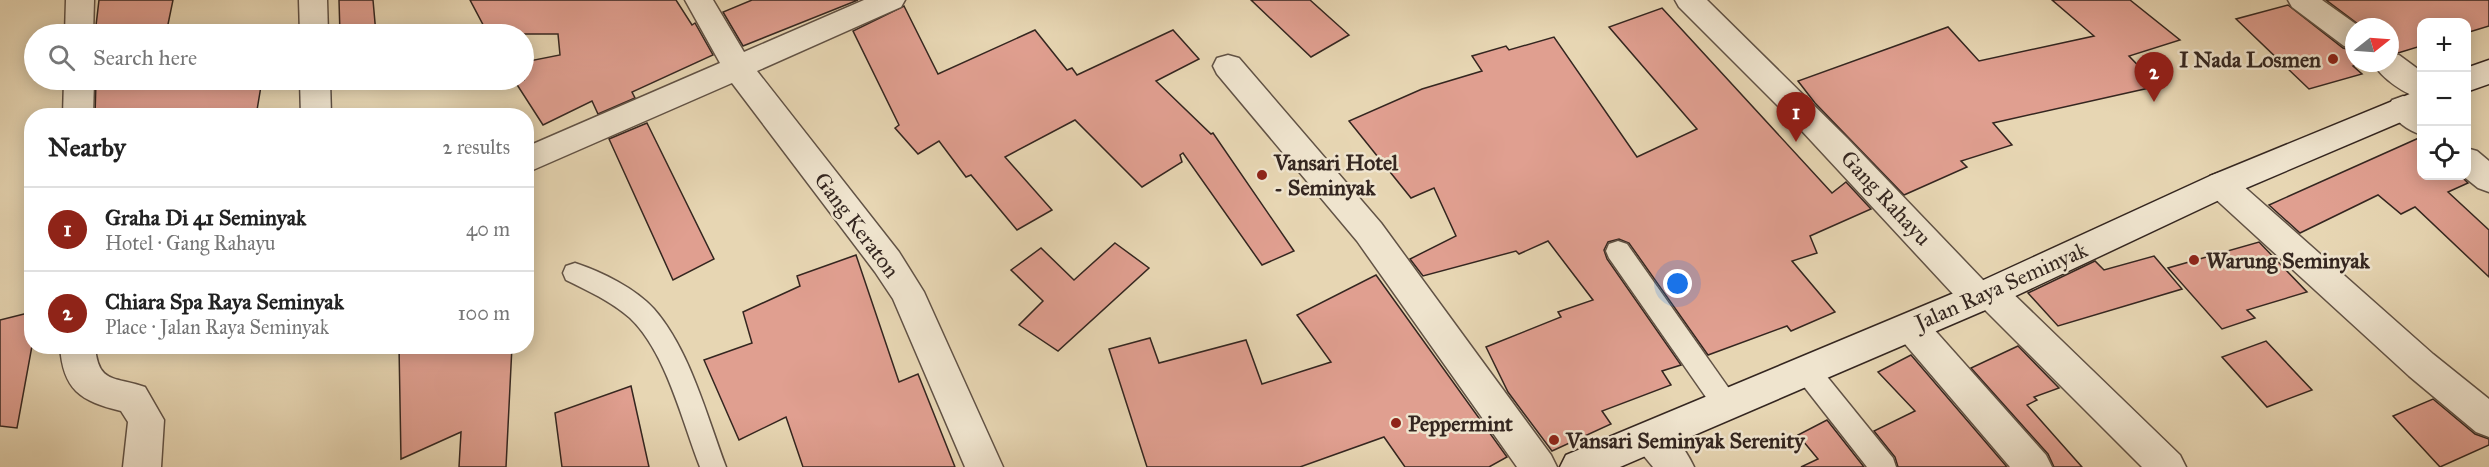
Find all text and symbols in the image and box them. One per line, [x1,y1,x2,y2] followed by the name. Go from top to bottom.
[2345,18,2399,72] north arrow
[2417,18,2471,180] map controls
[2417,18,2471,72] button: +
[24,24,534,90] search box
[45,41,78,74] icon: search
[93,44,197,71] text: Search here
[2179,46,2321,73] place label: I Nada Losmen
[2134,52,2174,102] pin: 2
[2326,52,2340,66] marker: I Nada Losmen
[2417,72,2471,126] button: −
[1776,92,1816,142] pin: 1
[2417,126,2471,180] button: locate
[48,131,126,163] text: Nearby
[442,135,510,159] text: 2 results
[1835,145,1937,251] street label: Gang Rahayu
[1273,149,1399,201] place label: Vansari Hotel - Seminyak
[809,167,906,283] street label: Gang Keraton
[1255,168,1269,182] marker: Vansari Hotel - Seminyak
[105,204,306,231] text: Graha Di 41 Seminyak
[64,217,71,241] text: 1
[466,217,510,241] text: 40 m
[105,231,275,255] text: Hotel · Gang Rahayu
[1909,236,2092,337] street label: Jalan Raya Seminyak
[2206,247,2370,274] place label: Warung Seminyak
[2187,253,2201,267] marker: Warung Seminyak
[1663,269,1692,298] your location
[105,288,344,315] text: Chiara Spa Raya Seminyak
[63,301,72,325] text: 2
[458,301,510,325] text: 100 m
[105,315,329,339] text: Place · Jalan Raya Seminyak
[1408,410,1513,437] place label: Peppermint
[1389,416,1403,430] marker: Peppermint
[1565,427,1806,454] place label: Vansari Seminyak Serenity
[1547,433,1561,447] marker: Vansari Seminyak Serenity

